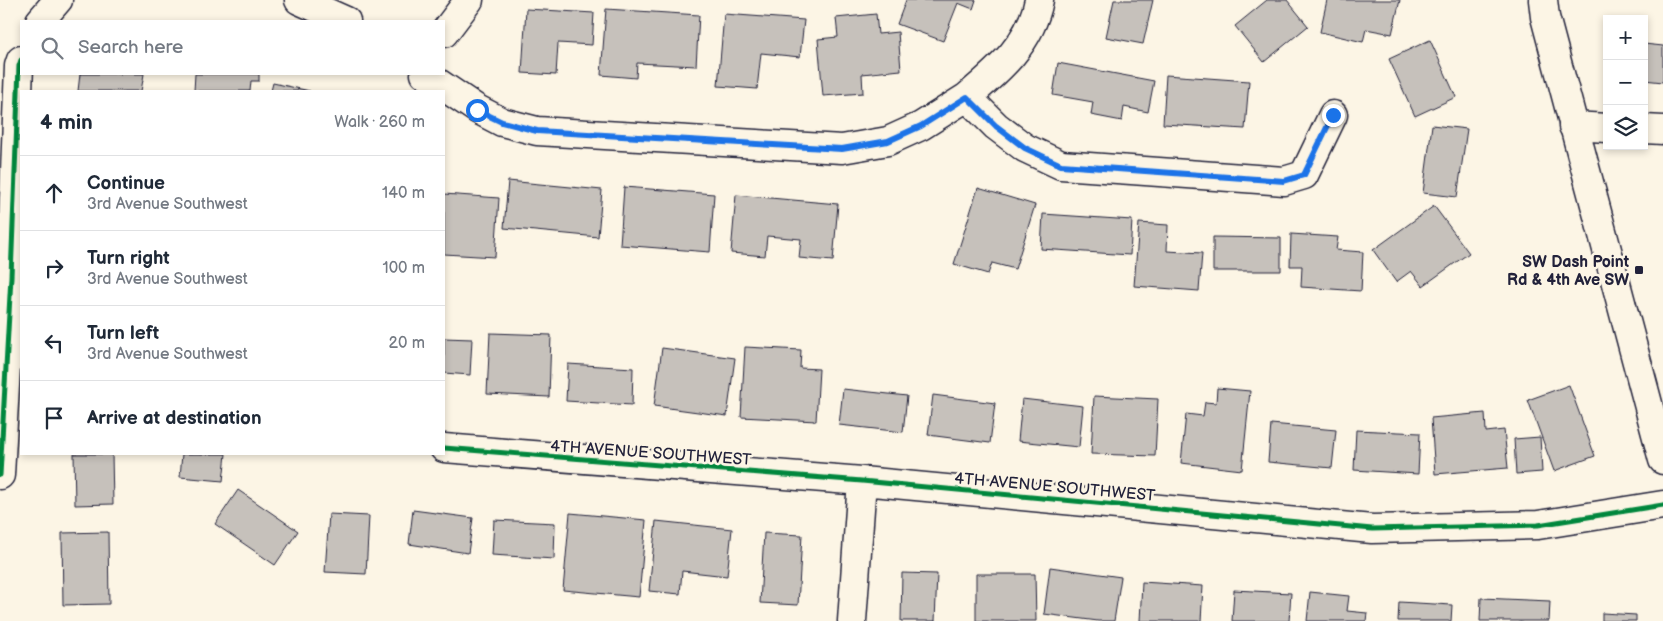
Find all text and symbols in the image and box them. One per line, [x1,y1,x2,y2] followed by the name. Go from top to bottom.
[1603,15,1648,150] map controls
[1603,15,1648,60] button: +
[20,20,445,75] search box
[38,34,66,62] icon: search
[78,36,183,59] text: Search here
[1603,60,1648,105] button: −
[466,99,489,122] route start
[1322,104,1345,127] route end
[1603,105,1648,150] button: layers
[40,110,93,135] text: 4 min
[334,113,425,132] text: Walk · 260 m
[87,172,165,195] text: Continue
[40,179,68,207] icon: ahead
[382,184,425,203] text: 140 m
[87,195,248,214] text: 3rd Avenue Southwest
[87,247,170,270] text: Turn right
[1507,253,1630,290] place label: SW Dash Point Rd & 4th Ave SW
[40,254,68,282] icon: right
[382,259,425,278] text: 100 m
[1633,264,1645,276] marker: SW Dash Point Rd & 4th Ave SW
[87,270,248,289] text: 3rd Avenue Southwest
[87,322,159,345] text: Turn left
[40,329,68,357] icon: left
[389,334,425,353] text: 20 m
[87,345,248,364] text: 3rd Avenue Southwest
[40,404,68,432] icon: arrive
[87,407,262,430] text: Arrive at destination
[550,437,753,470] street label: 4TH AVENUE SOUTHWEST
[954,469,1157,506] street label: 4TH AVENUE SOUTHWEST

